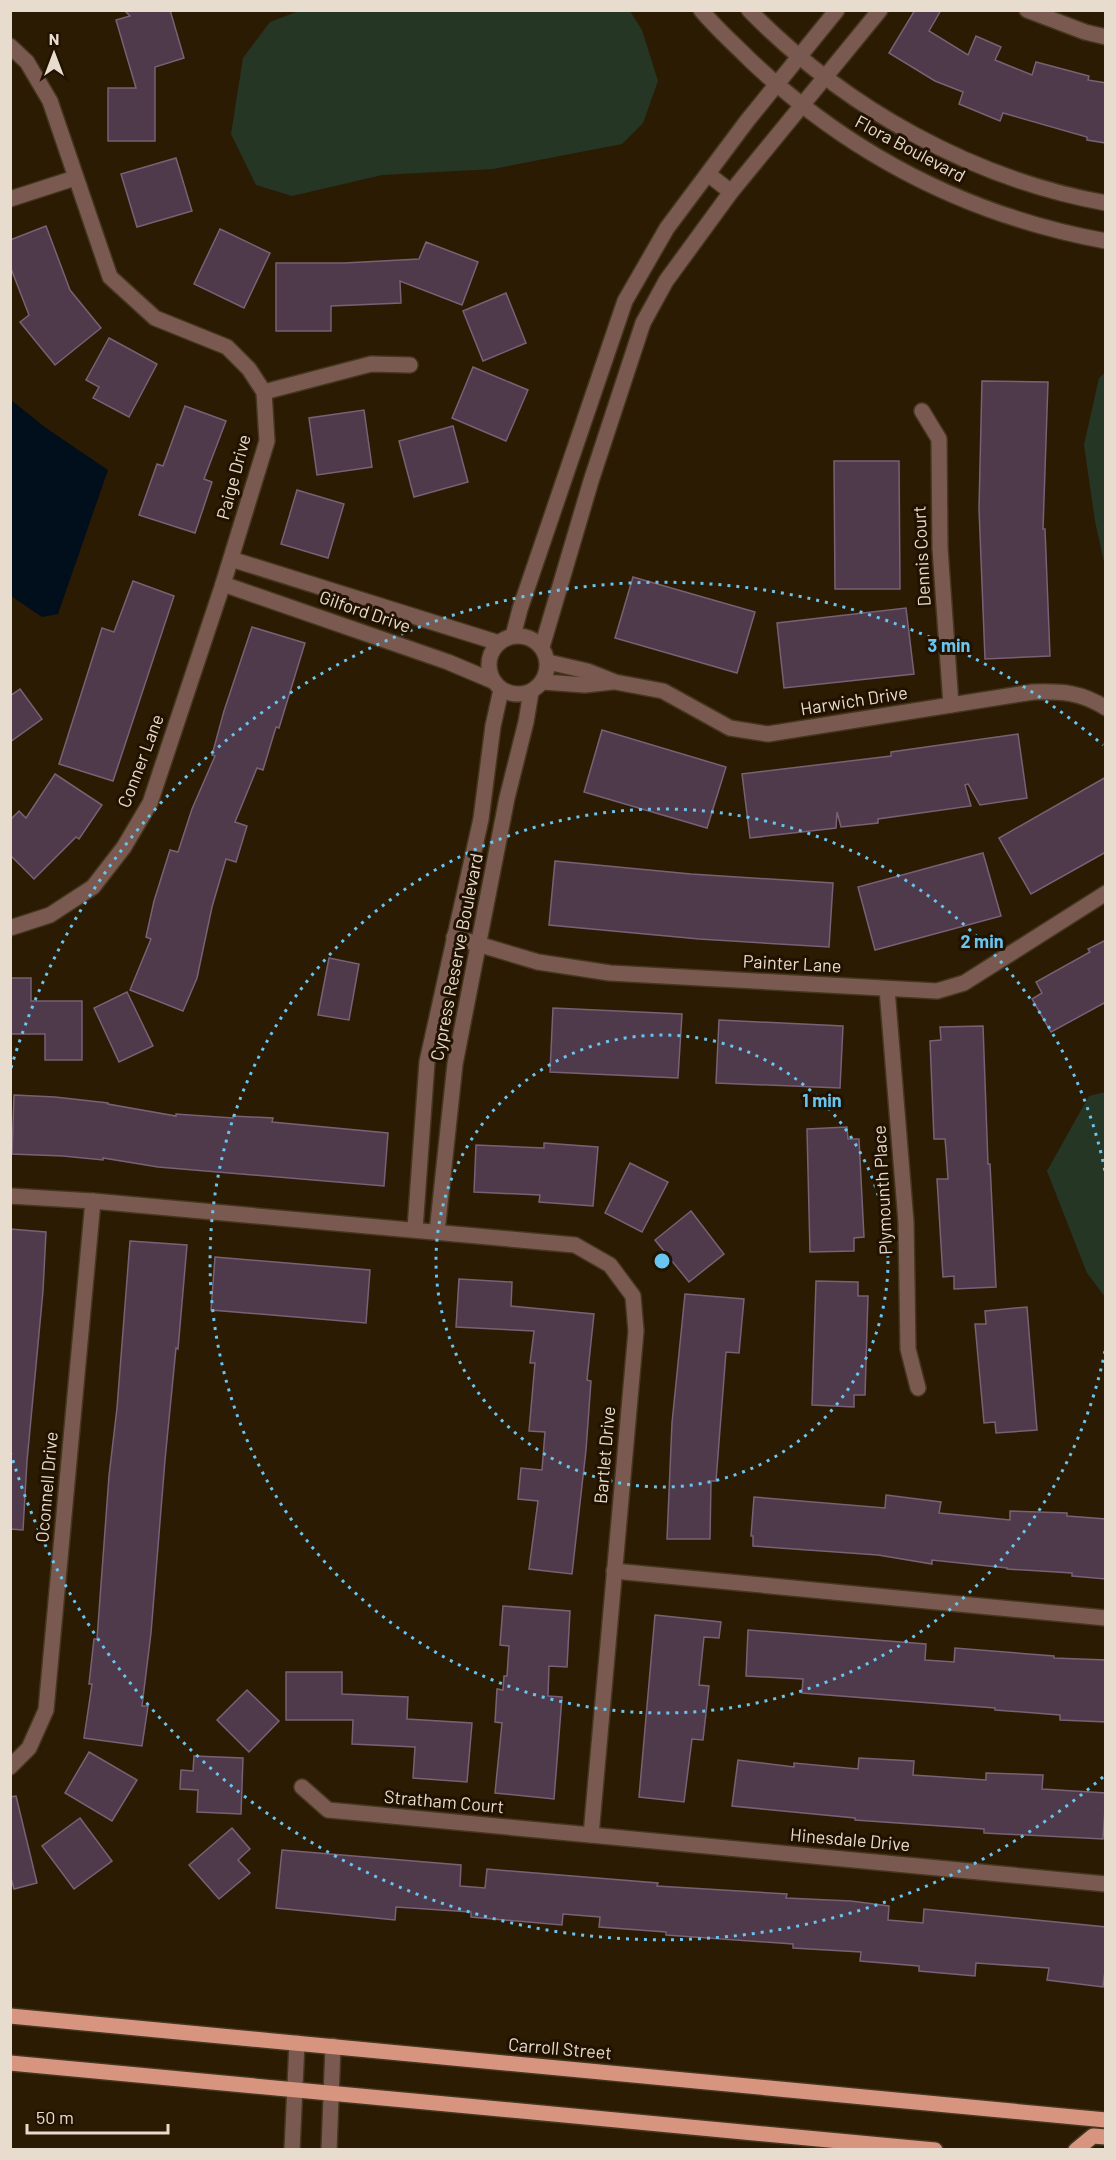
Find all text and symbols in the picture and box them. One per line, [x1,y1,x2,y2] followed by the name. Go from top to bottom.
[24,24,84,84] north arrow
[49,29,59,48] text: N
[852,110,969,186] street label: Flora Boulevard
[211,432,255,522] street label: Paige Drive
[907,505,935,607] street label: Dennis Court
[317,585,414,637] street label: Gilford Drive
[928,634,970,656] text: 3 min
[799,681,909,719] street label: Harwich Drive
[112,711,168,810] street label: Conner Lane
[425,851,487,1062] street label: Cypress Reserve Boulevard
[960,930,1004,952] text: 2 min
[742,949,842,977] street label: Painter Lane
[802,1089,842,1111] text: 1 min
[868,1125,896,1255] street label: Plymounth Place
[652,1251,672,1271] centre of rings
[589,1405,619,1504] street label: Bartlet Drive
[30,1431,62,1543] street label: Oconnell Drive
[383,1785,505,1817] street label: Stratham Court
[789,1823,911,1855] street label: Hinesdale Drive
[507,2033,613,2063] street label: Carroll Street
[27,2097,168,2135] scale bar
[36,2106,74,2128] text: 50 m

